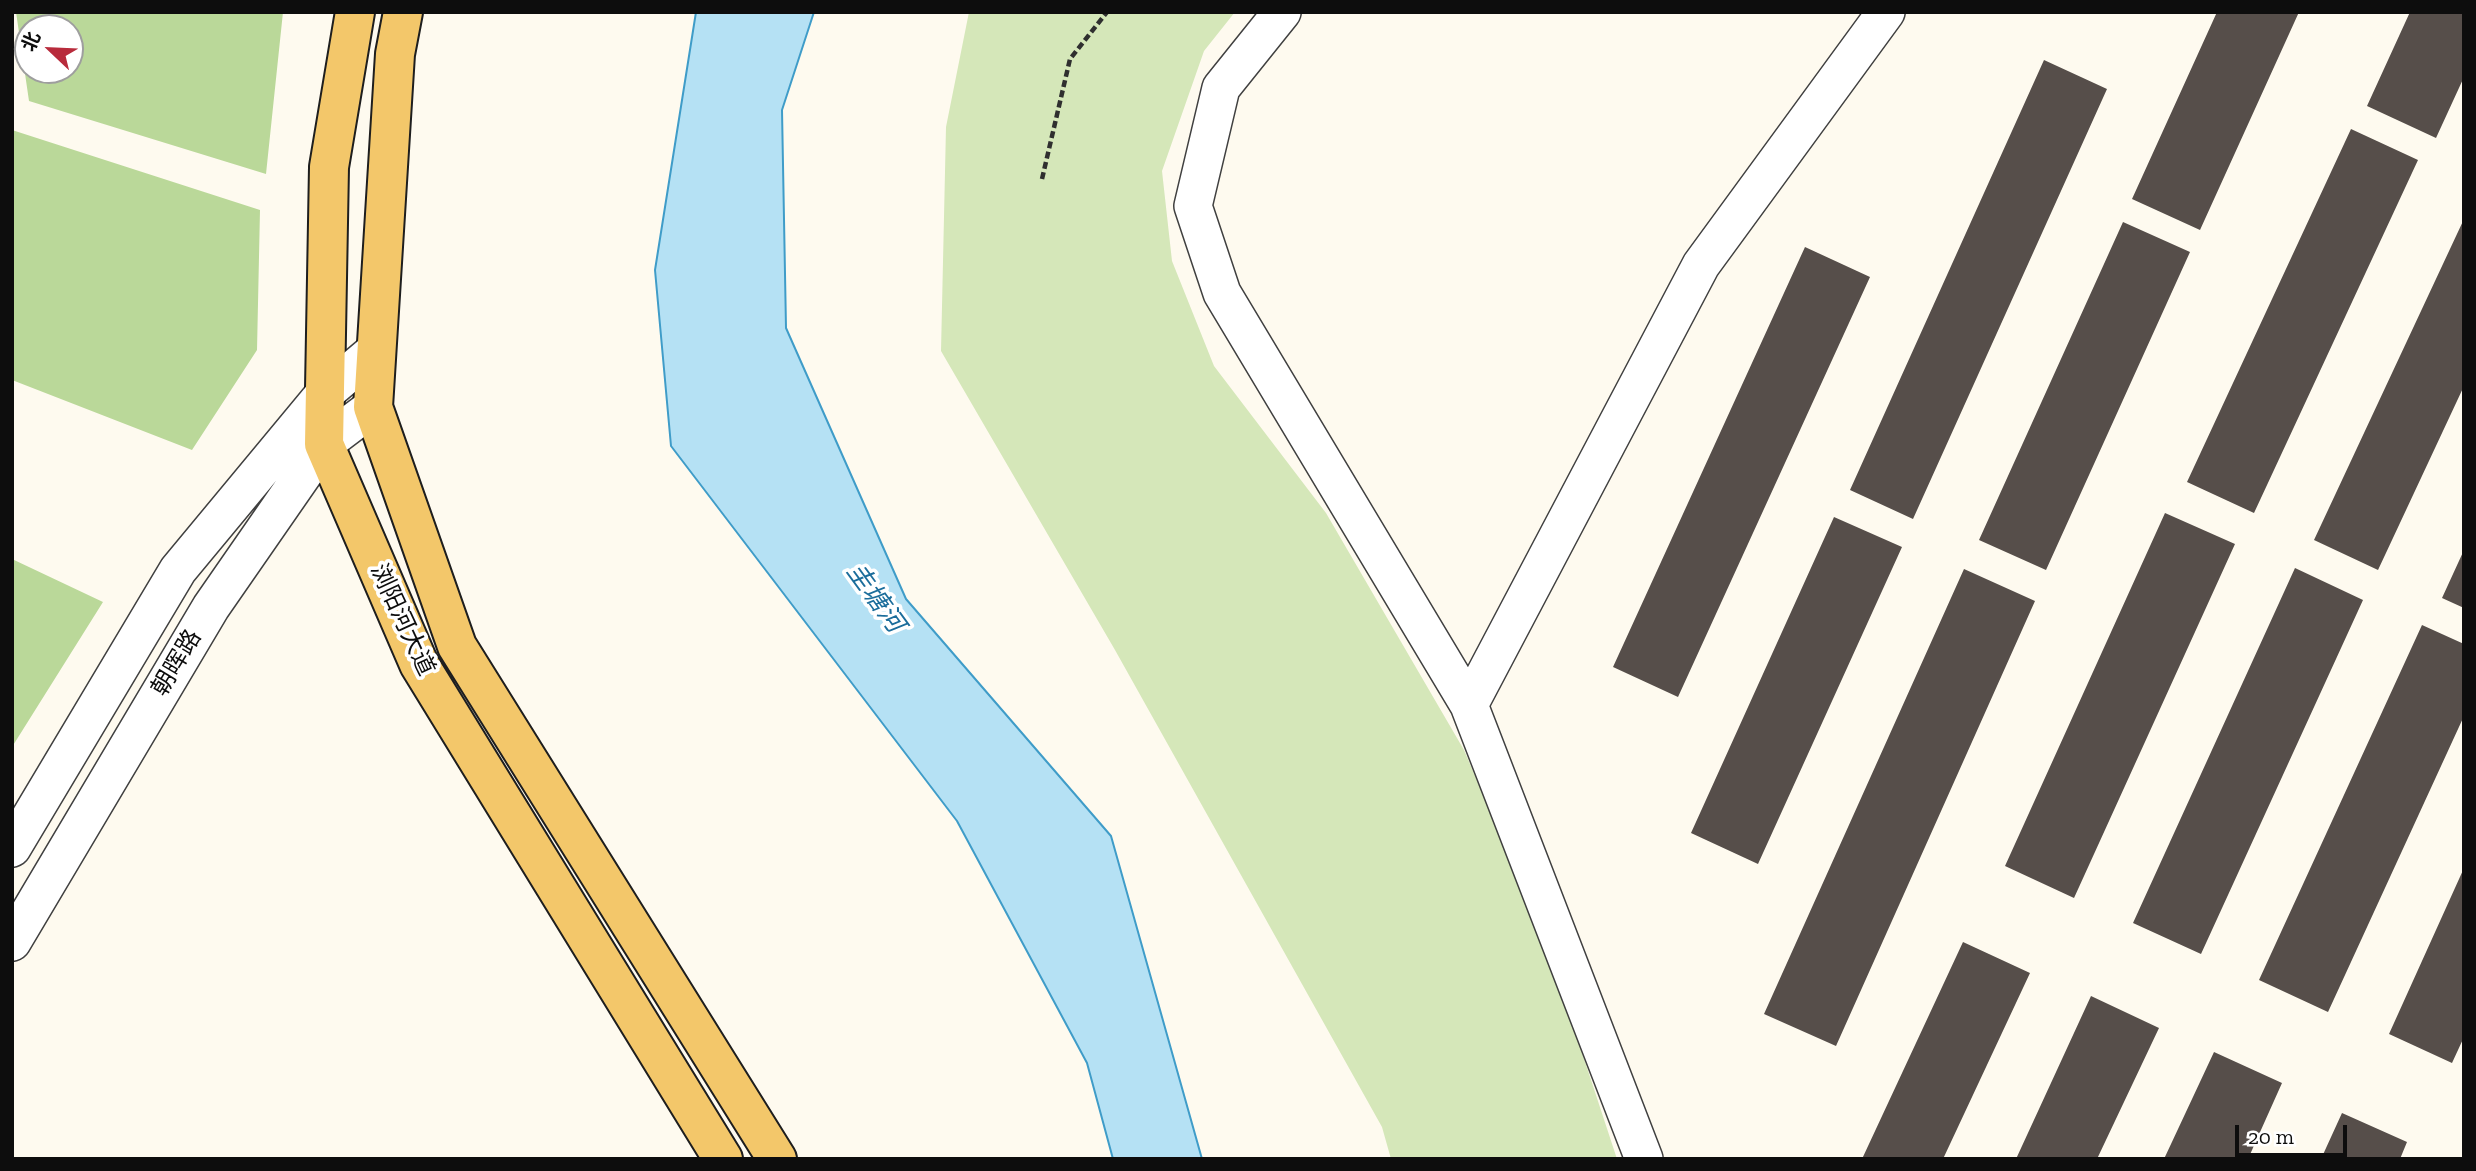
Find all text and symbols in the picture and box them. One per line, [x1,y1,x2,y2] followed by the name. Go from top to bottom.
[14,14,84,84] north arrow
[17,28,45,55] text: 北
[839,557,911,639] water label: 圭塘河
[364,560,440,680] street label: 浏阳河大道
[146,625,208,701] street label: 朝晖路
[2238,1112,2350,1156] scale bar
[2248,1124,2294,1149] text: 20 m

